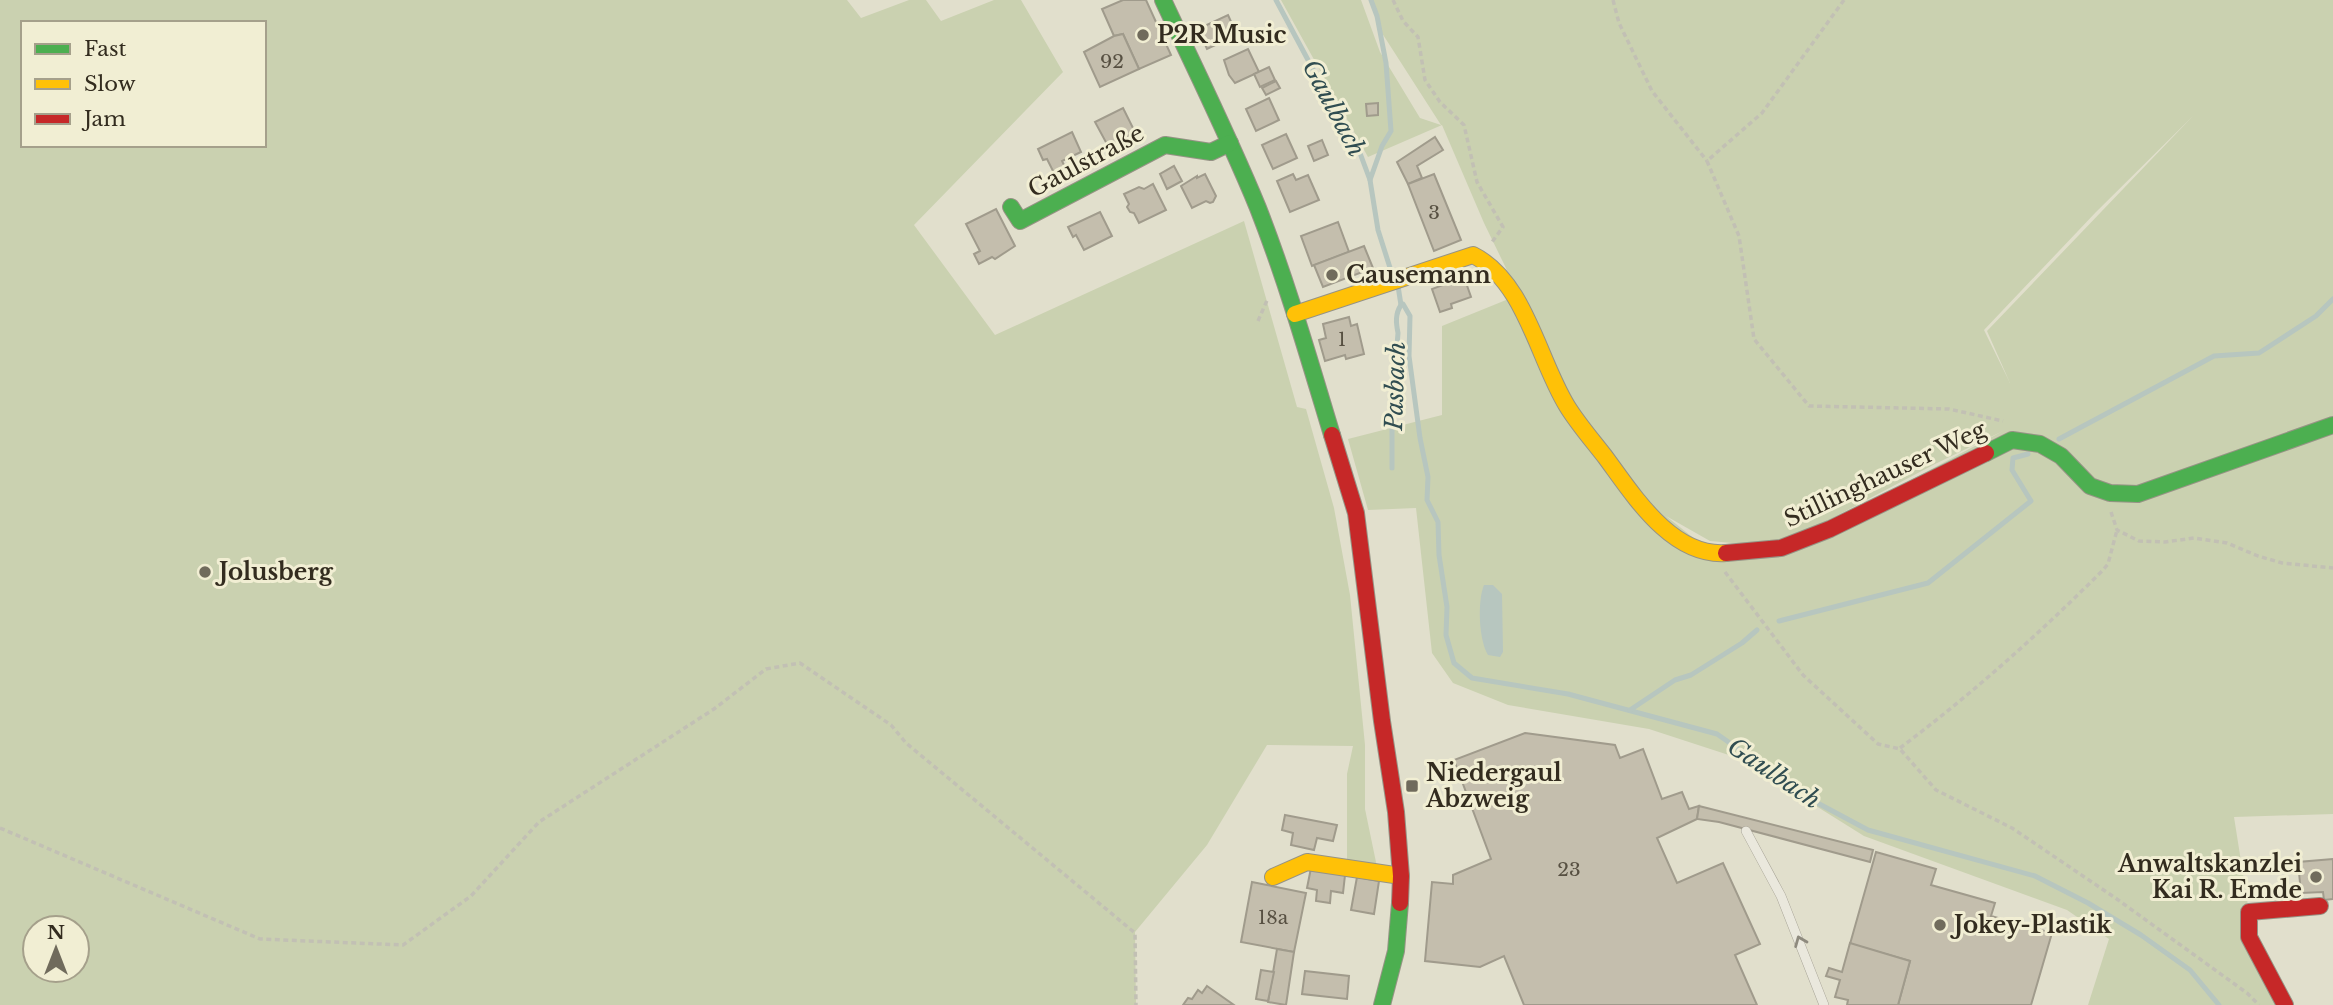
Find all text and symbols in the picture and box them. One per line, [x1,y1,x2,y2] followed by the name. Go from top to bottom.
[21,21,266,147] legend
[1157,21,1287,49] place label: P2R Music
[1135,27,1151,43] marker: P2R Music
[84,36,126,62] text: Fast
[1100,50,1124,73] house number: 92
[1296,55,1372,161] water label: Gaulbach
[84,71,136,97] text: Slow
[81,106,126,132] text: Jam
[1023,119,1149,203] street label: Gaulstraße
[1428,201,1440,224] house number: 3
[1346,261,1491,289] place label: Causemann
[1324,267,1340,283] marker: Causemann
[1338,328,1346,351] house number: 1
[1379,341,1411,432] water label: Pasbach
[1780,415,1991,533] street label: Stillinghauser Weg
[215,558,334,586] place label: Jolusberg
[197,564,213,580] marker: Jolusberg
[1722,731,1826,815] water label: Gaulbach
[1425,759,1562,813] place label: Niedergaul Abzweig
[1404,778,1420,794] marker: Niedergaul Abzweig
[2117,850,2302,904] place label: Anwaltskanzlei Kai R. Emde
[1557,858,1581,881] house number: 23
[2308,869,2324,885] marker: Anwaltskanzlei Kai R. Emde
[1258,906,1289,929] house number: 18a
[1950,911,2112,939] place label: Jokey-Plastik
[21,914,91,984] north arrow
[1932,917,1948,933] marker: Jokey-Plastik
[47,921,65,944] text: N
[1795,936,1809,948] one-way arrow

